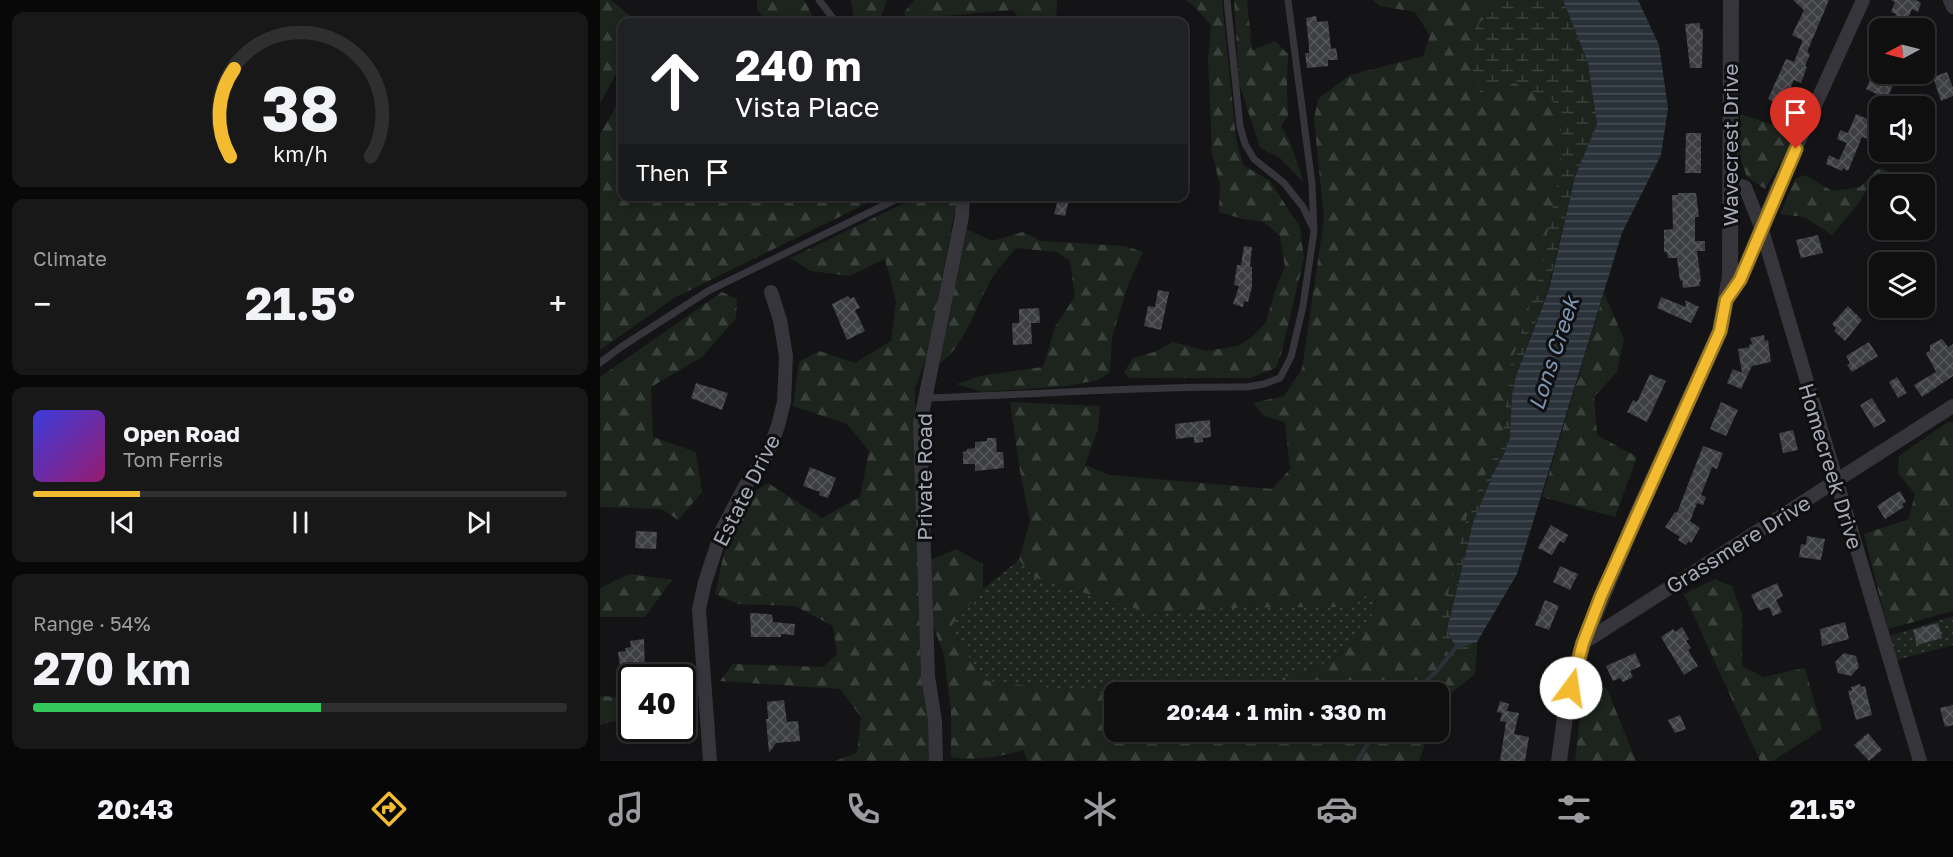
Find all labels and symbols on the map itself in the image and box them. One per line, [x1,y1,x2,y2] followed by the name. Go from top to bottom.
[1869,18,1935,84] north arrow
[1717,64,1743,226] street label: Wavecrest Drive
[1770,87,1821,149] pin
[1522,291,1585,413] water label: Lons Creek
[1793,380,1869,552] street label: Homecreek Drive
[911,413,937,541] street label: Private Road
[707,430,785,550] street label: Estate Drive
[1661,489,1815,599] street label: Grassmere Drive
[1539,656,1603,720] position arrow
[618,664,696,742] speed limit sign: 40

